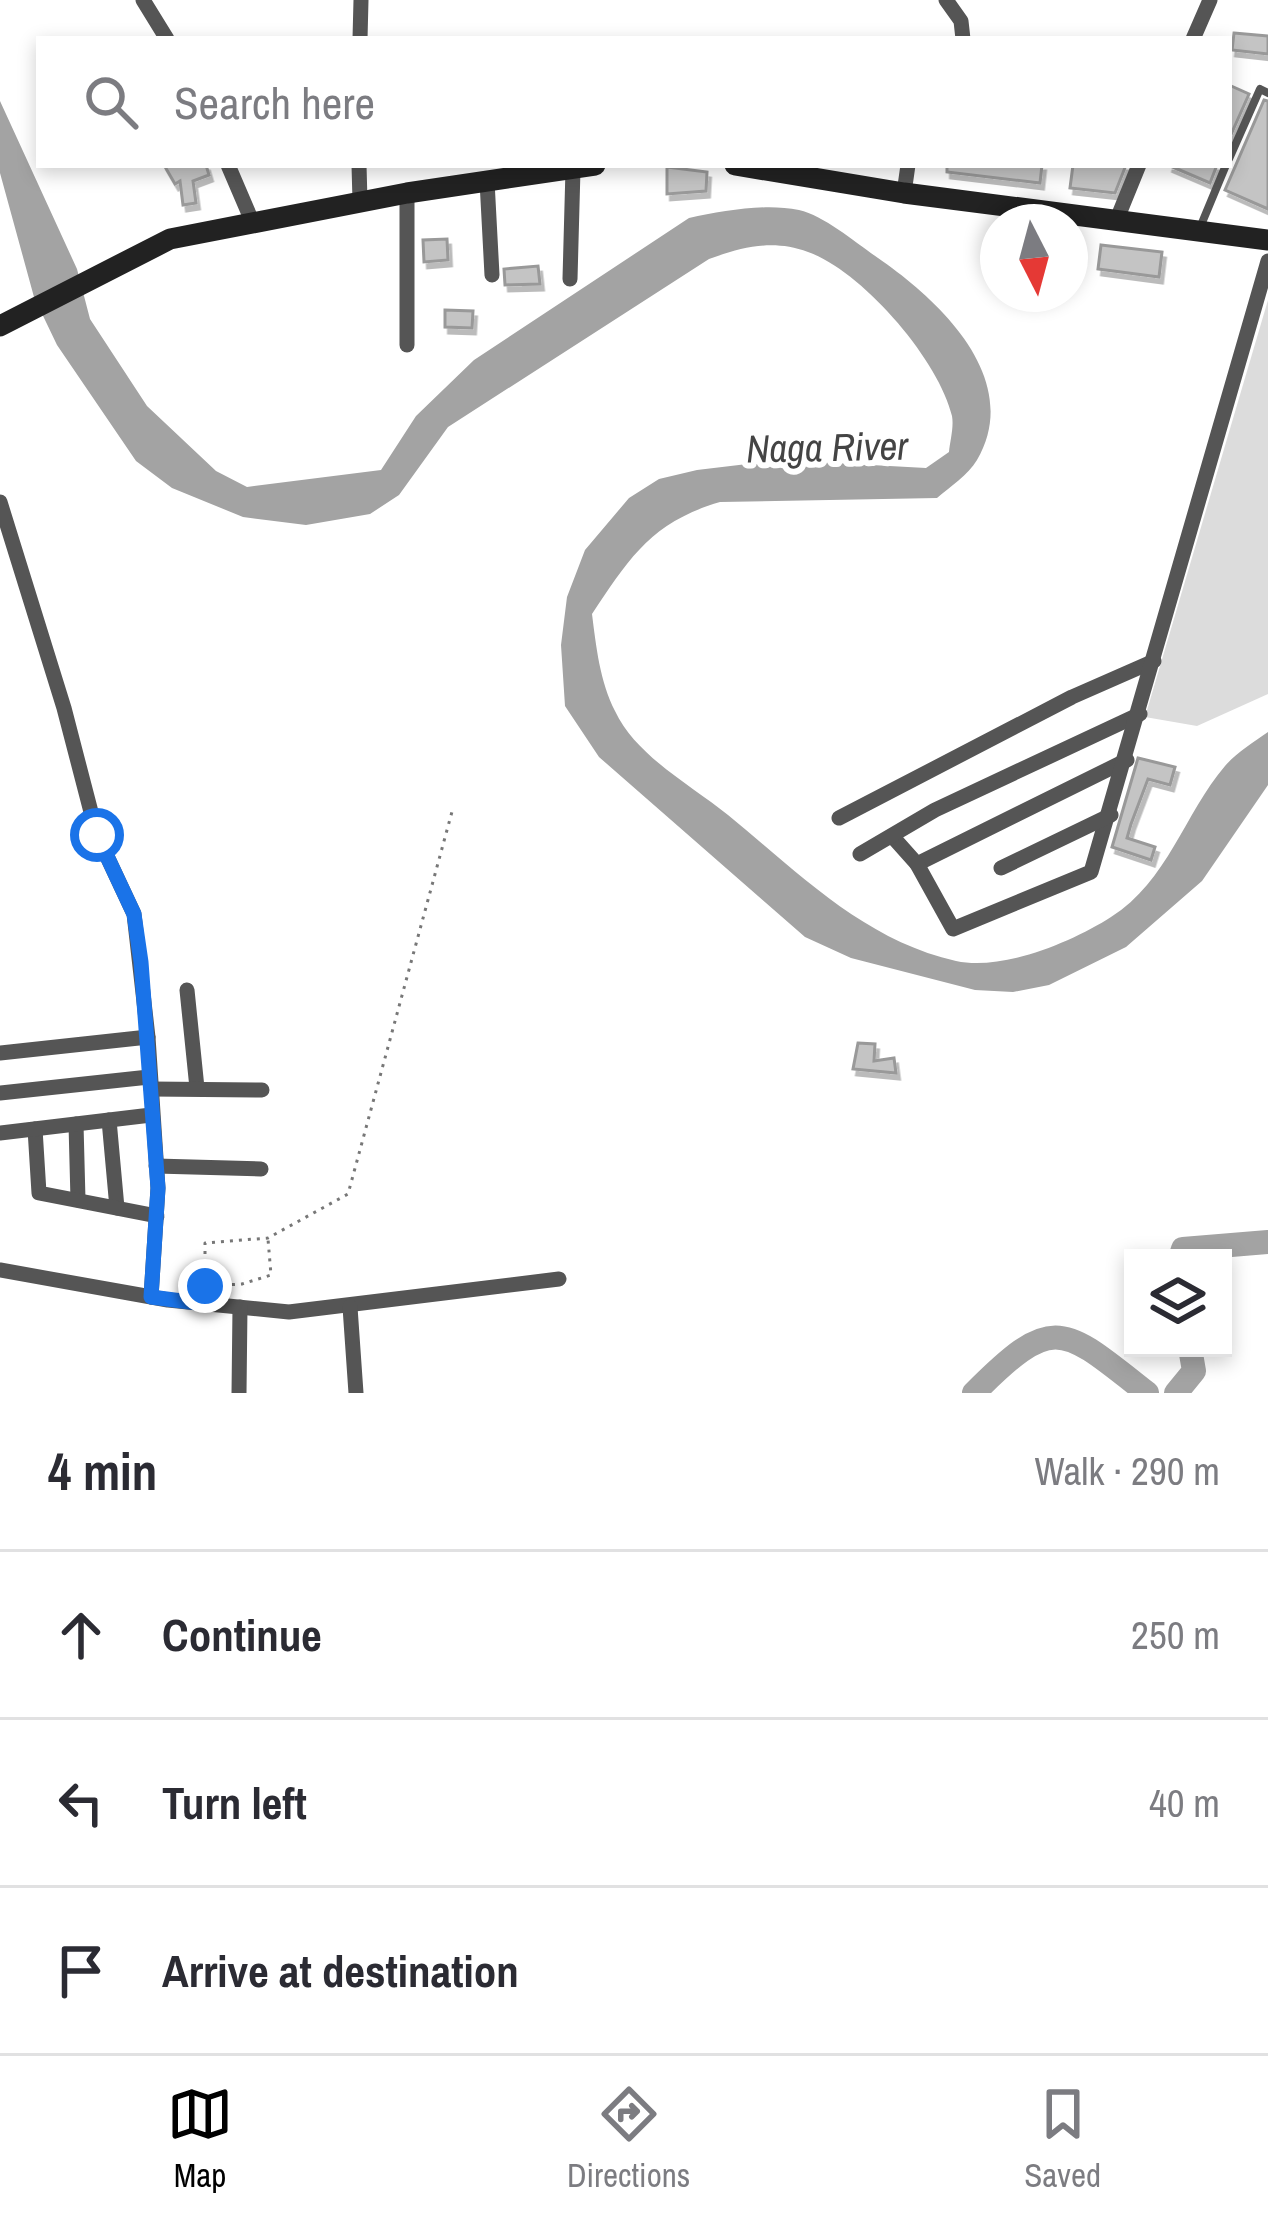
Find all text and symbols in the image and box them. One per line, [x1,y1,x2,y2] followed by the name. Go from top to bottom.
[36,36,1232,168] search box
[78,69,144,135] icon: search
[174,72,375,133] text: Search here
[980,204,1088,312] north arrow
[746,420,910,474] water label: Naga River
[70,808,124,862] route start
[1124,1249,1232,1357] map controls
[1124,1249,1232,1357] button: layers
[178,1259,232,1313] route end
[48,1437,157,1506] text: 4 min
[1035,1445,1220,1497] text: Walk · 290 m
[48,1602,114,1668] icon: ahead
[162,1604,322,1665] text: Continue
[1131,1609,1220,1661] text: 250 m
[48,1770,114,1836] icon: left
[162,1772,307,1833] text: Turn left
[1149,1777,1220,1829] text: 40 m
[48,1938,114,2004] icon: arrive
[162,1940,519,2001] text: Arrive at destination
[167,2081,233,2197] tab: Map
[567,2081,690,2197] tab: Directions
[1024,2081,1101,2197] tab: Saved

